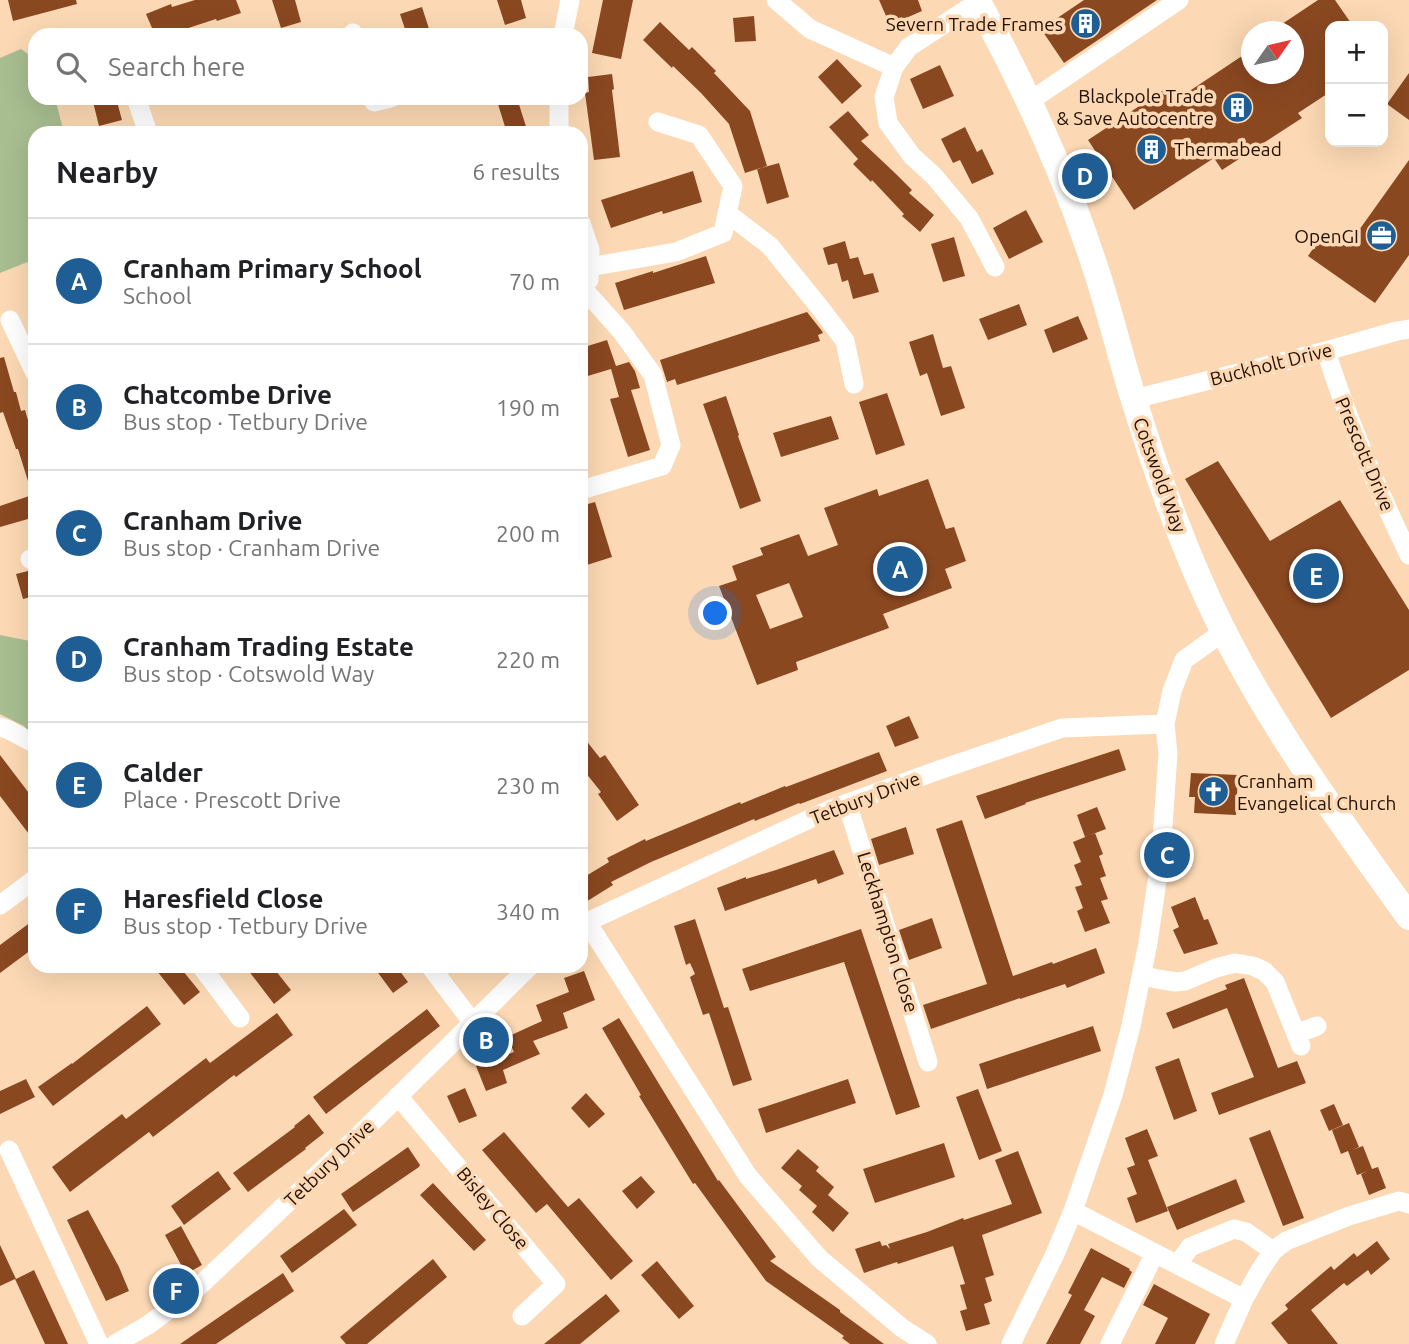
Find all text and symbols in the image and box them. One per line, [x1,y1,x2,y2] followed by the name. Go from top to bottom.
[1069,7,1103,41] building icon: Severn Trade Frames
[886,13,1063,35] place label: Severn Trade Frames
[1241,21,1304,84] north arrow
[1325,21,1388,147] map controls
[1325,21,1388,84] button: +
[28,28,588,105] search box
[52,48,90,86] icon: search
[108,52,245,81] text: Search here
[1325,84,1388,147] button: −
[1056,85,1214,129] place label: Blackpole Trade & Save Autocentre
[1220,90,1254,124] building icon: Blackpole Trade & Save Autocentre
[1134,132,1168,166] building icon: Thermabead
[1174,138,1282,160] place label: Thermabead
[1062,150,1108,202] pin: D
[56,155,158,189] text: Nearby
[472,159,560,184] text: 6 results
[1365,219,1399,253] office icon: OpenGI
[1294,225,1359,247] place label: OpenGI
[123,254,422,283] text: Cranham Primary School
[71,269,87,294] text: A
[509,269,560,294] text: 70 m
[123,283,192,308] text: School
[1208,338,1334,390] street label: Buckholt Drive
[123,380,332,409] text: Chatcombe Drive
[1331,394,1399,514] street label: Prescott Drive
[71,395,87,420] text: B
[496,395,560,420] text: 190 m
[123,409,368,434] text: Bus stop · Tetbury Drive
[1129,414,1191,536] street label: Cotswold Way
[123,506,302,535] text: Cranham Drive
[72,521,86,546] text: C
[496,521,560,546] text: 200 m
[123,535,380,560] text: Bus stop · Cranham Drive
[877,543,923,595] pin: A
[1293,550,1339,602] pin: E
[698,596,732,630] your location
[123,632,414,661] text: Cranham Trading Estate
[71,647,87,672] text: D
[496,647,560,672] text: 220 m
[123,661,374,686] text: Bus stop · Cotswold Way
[123,758,203,787] text: Calder
[807,767,923,829] street label: Tetbury Drive
[1237,770,1396,814] place label: Cranham Evangelical Church
[72,773,86,798] text: E
[496,773,560,798] text: 230 m
[1197,775,1231,809] church icon: Cranham Evangelical Church
[123,787,341,812] text: Place · Prescott Drive
[1144,829,1190,881] pin: C
[853,849,923,1015] street label: Leckhampton Close
[123,884,324,913] text: Haresfield Close
[73,899,85,924] text: F
[496,899,560,924] text: 340 m
[123,913,368,938] text: Bus stop · Tetbury Drive
[463,1014,509,1066] pin: B
[280,1115,378,1211] street label: Tetbury Drive
[452,1162,534,1254] street label: Bisley Close
[153,1265,199,1317] pin: F

